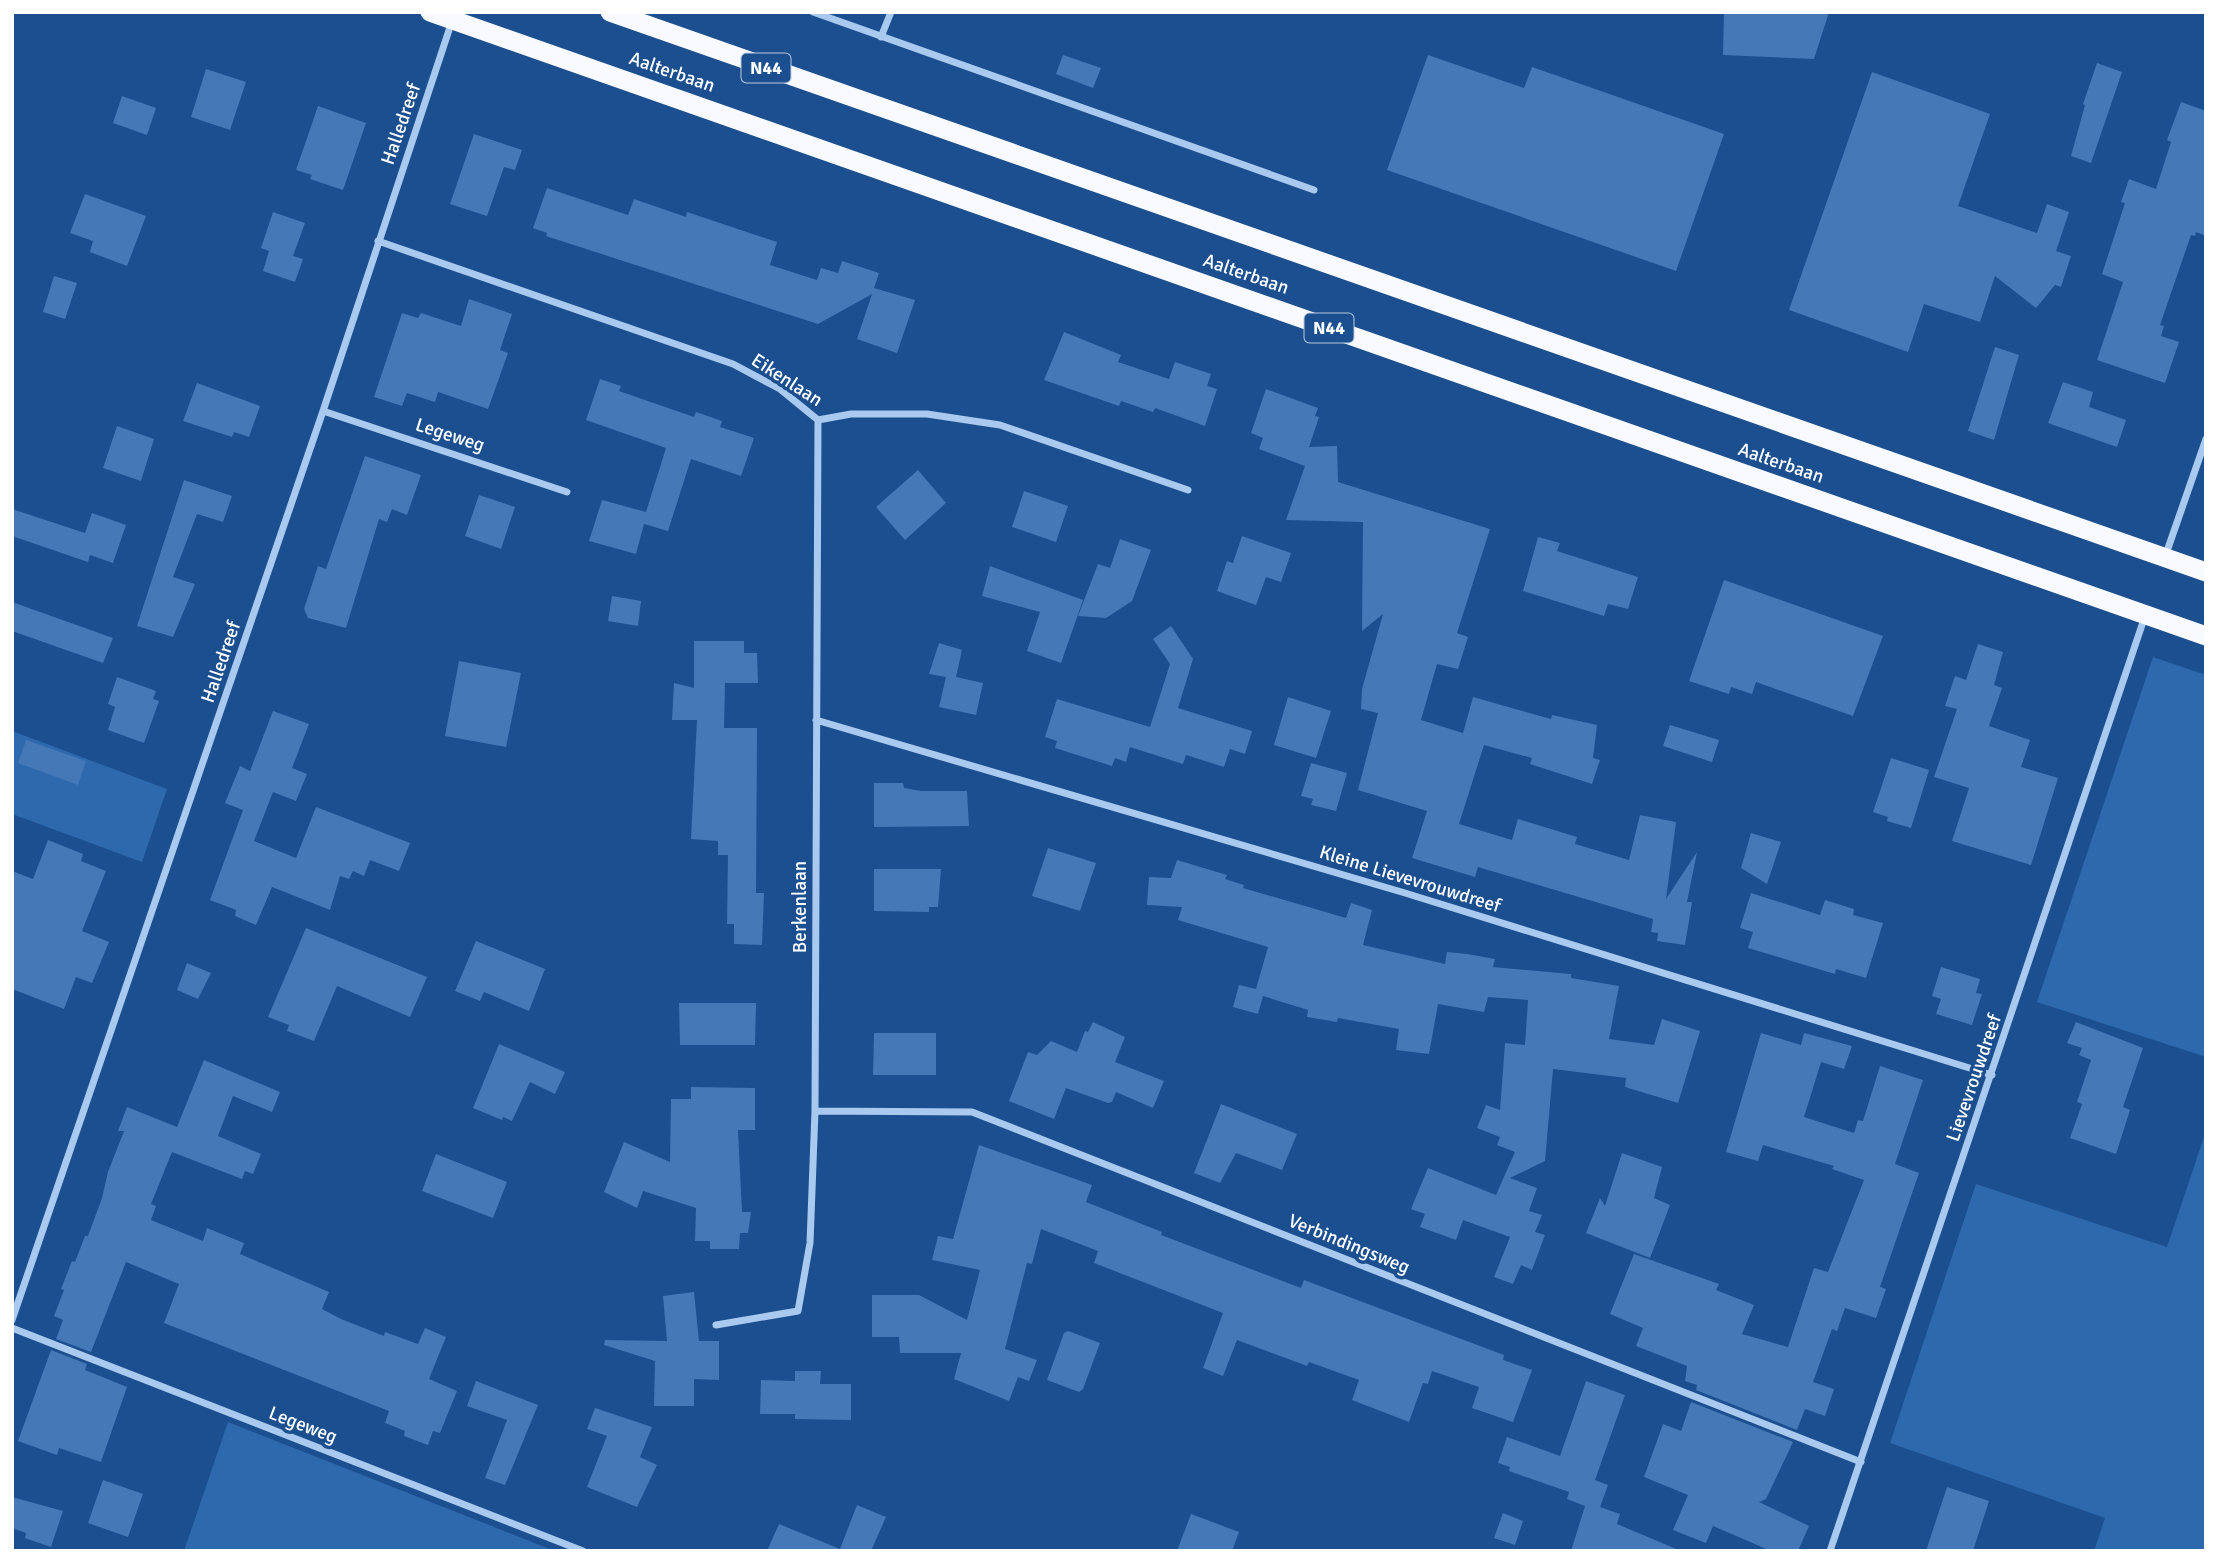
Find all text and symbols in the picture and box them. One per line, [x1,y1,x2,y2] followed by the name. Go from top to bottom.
[626,46,718,98] street label: Aalterbaan
[742,54,790,82] road number: N44
[376,78,427,168] street label: Halledreef
[1200,248,1292,300] street label: Aalterbaan
[1304,314,1354,342] road number: N44
[747,348,827,412] street label: Eikenlaan
[412,413,488,457] street label: Legeweg
[1735,437,1827,489] street label: Aalterbaan
[196,616,247,706] street label: Halledreef
[1316,840,1505,919] street label: Kleine Lievevrouwdreef
[788,861,812,953] street label: Berkenlaan
[1941,1010,2008,1145] street label: Lievevrouwdreef
[1285,1209,1413,1279] street label: Verbindingsweg
[265,1401,341,1449] street label: Legeweg

